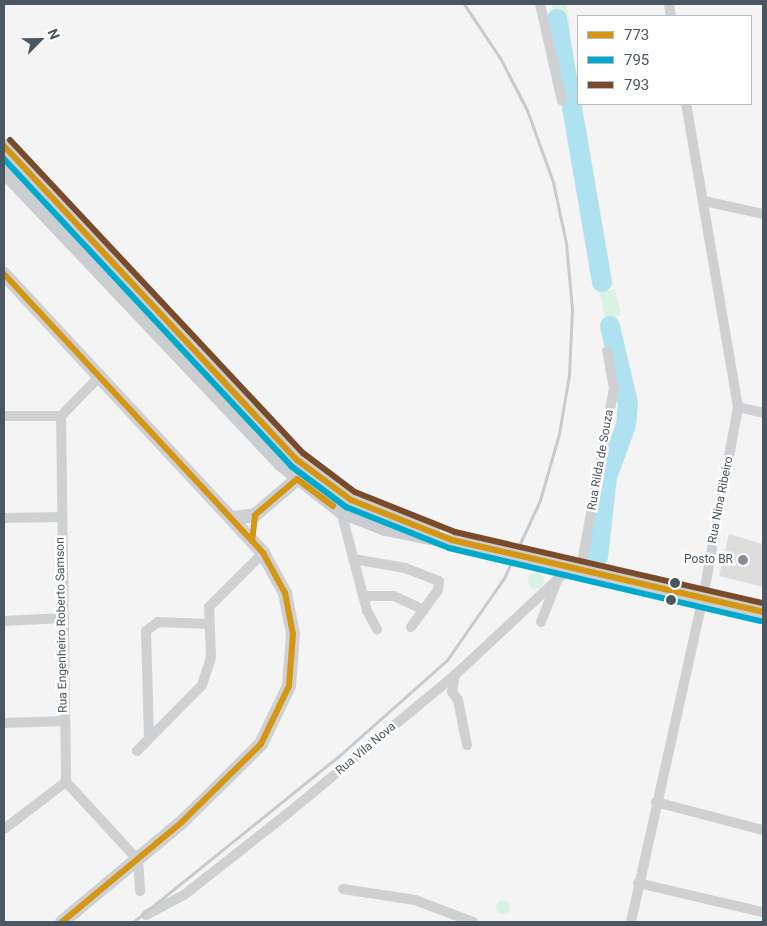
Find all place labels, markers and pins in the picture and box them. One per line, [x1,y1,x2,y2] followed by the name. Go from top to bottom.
[684,553,733,567] place label: Posto BR
[737,554,749,566] marker: Posto BR
[670,578,680,588] unlabelled marker
[666,595,676,605] unlabelled marker

